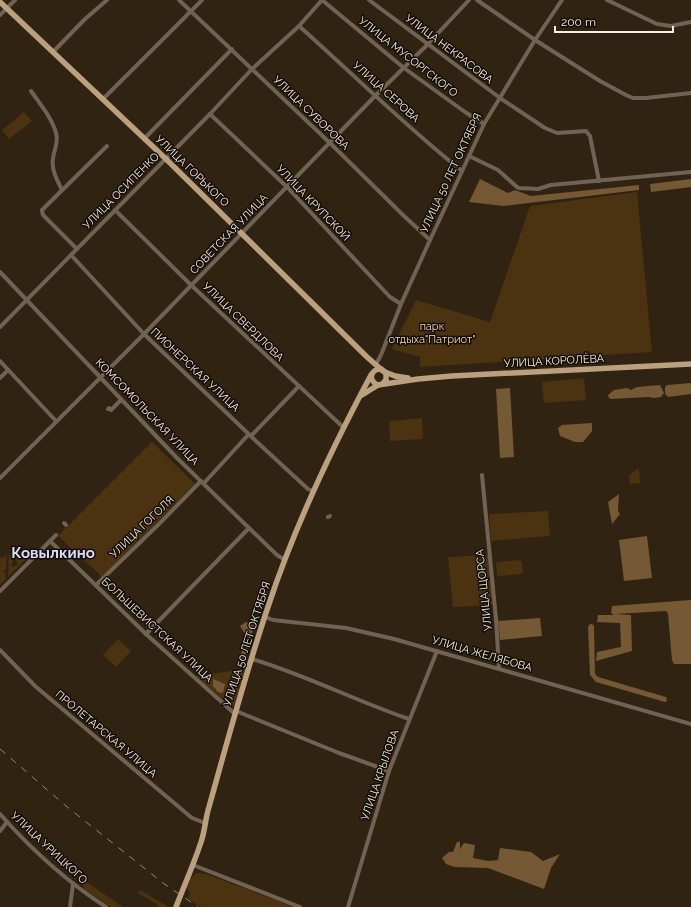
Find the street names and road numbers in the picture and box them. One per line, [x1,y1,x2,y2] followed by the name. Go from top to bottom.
[402,12,496,87] street label: УЛИЦА НЕКРАСОВА
[356,14,460,100] street label: УЛИЦА МУСОРГСКОГО
[350,59,422,126] street label: УЛИЦА СЕРОВА
[270,73,352,153] street label: УЛИЦА СУВОРОВА
[418,111,484,235] street label: УЛИЦА 50 ЛЕТ ОКТЯБРЯ
[152,133,232,209] street label: УЛИЦА ГОРЬКОГО
[80,150,162,232] street label: УЛИЦА ОСИПЕНКО
[274,162,352,244] street label: УЛИЦА КРУПСКОЙ
[187,191,271,277] street label: СОВЕТСКАЯ УЛИЦА
[200,280,287,365] street label: УЛИЦА СВЕРДЛОВА
[148,326,242,415] street label: ПИОНЕРСКАЯ УЛИЦА
[504,352,605,370] street label: УЛИЦА КОРОЛЁВА
[93,356,202,468] street label: КОМСОМОЛЬСКАЯ УЛИЦА
[107,493,177,561] street label: УЛИЦА ГОГОЛЯ
[473,548,495,631] street label: УЛИЦА ЩОРСА
[99,575,216,685] street label: БОЛЬШЕВИСТСКАЯ УЛИЦА
[221,580,273,708] street label: УЛИЦА 50 ЛЕТ ОКТЯБРЯ
[430,633,534,675] street label: УЛИЦА ЖЕЛЯБОВА
[53,688,160,781] street label: ПРОЛЕТАРСКАЯ УЛИЦА
[358,727,402,822] street label: УЛИЦА КРЫЛОВА
[8,809,90,887] street label: УЛИЦА УРИЦКОГО

